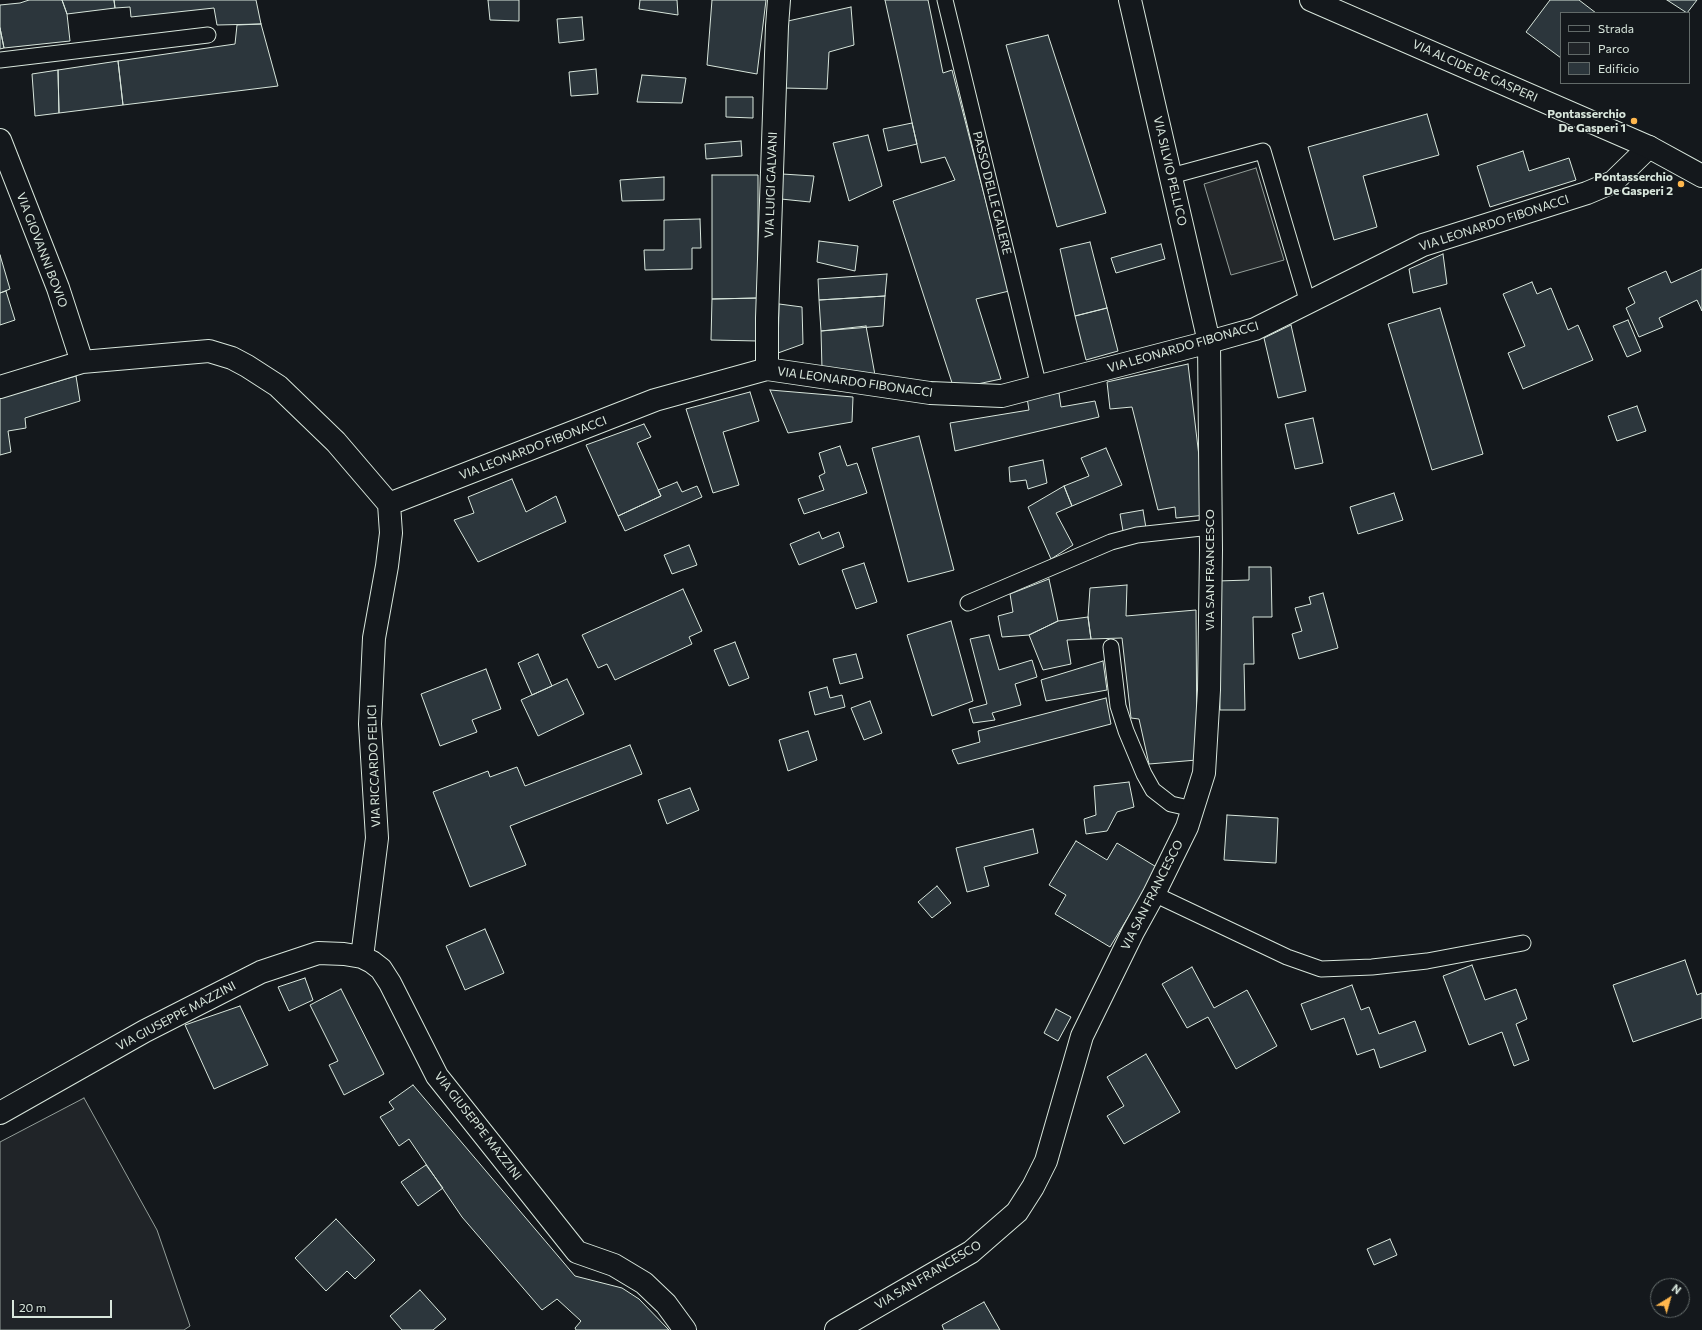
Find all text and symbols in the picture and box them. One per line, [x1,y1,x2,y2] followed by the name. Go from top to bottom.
[1560,12,1690,84] legend
[1598,21,1634,35] text: Strada
[1410,37,1540,105] street label: VIA ALCIDE DE GASPERI
[1598,41,1630,55] text: Parco
[1598,61,1639,75] text: Edificio
[1547,107,1626,135] place label: Pontasserchio De Gasperi 1
[1150,115,1190,227] street label: VIA SILVIO PELLICO
[1629,116,1639,126] marker: Pontasserchio De Gasperi 1
[970,130,1014,256] street label: PASSO DELLE GALERE
[762,132,780,238] street label: VIA LUIGI GALVANI
[1594,170,1673,198] place label: Pontasserchio De Gasperi 2
[1676,179,1686,189] marker: Pontasserchio De Gasperi 2
[13,190,71,310] street label: VIA GIOVANNI BOVIO
[1417,192,1571,254] street label: VIA LEONARDO FIBONACCI
[1106,318,1260,376] street label: VIA LEONARDO FIBONACCI
[776,364,934,400] street label: VIA LEONARDO FIBONACCI
[457,413,609,483] street label: VIA LEONARDO FIBONACCI
[1203,509,1217,631] street label: VIA SAN FRANCESCO
[365,704,383,828] street label: VIA RICCARDO FELICI
[1118,838,1186,952] street label: VIA SAN FRANCESCO
[114,978,238,1054] street label: VIA GIUSEPPE MAZZINI
[431,1069,525,1183] street label: VIA GIUSEPPE MAZZINI
[872,1238,984,1312] street label: VIA SAN FRANCESCO
[1650,1278,1690,1318] north arrow
[1670,1281,1684,1296] text: N
[14,1292,114,1318] scale bar
[19,1300,46,1314] text: 20 m

